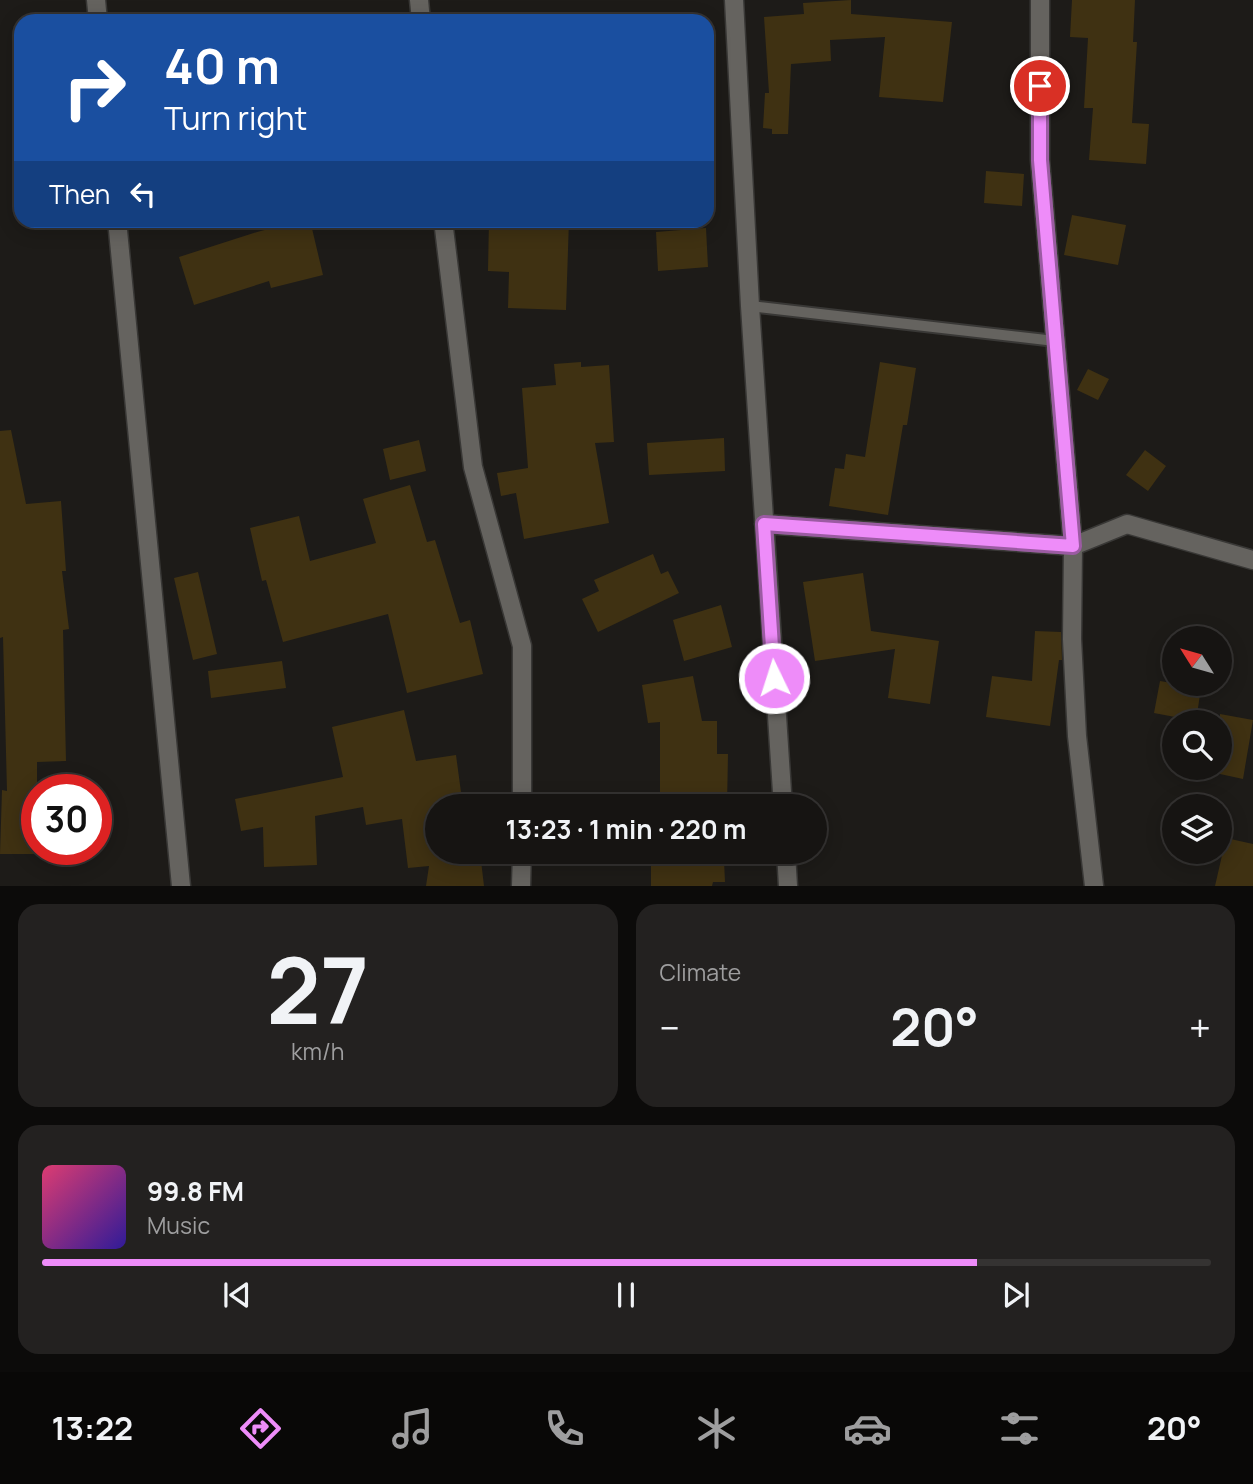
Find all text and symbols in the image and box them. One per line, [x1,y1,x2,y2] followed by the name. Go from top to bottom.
[164,32,280,99] text: 40 m
[49,42,140,133] icon: right
[1010,56,1070,116] pin
[1021,67,1059,105] icon: arrive
[164,96,307,140] text: Turn right
[124,175,162,213] icon: left
[49,176,110,212] text: Then
[1162,626,1232,696] north arrow
[1162,626,1232,864] map controls
[737,641,811,715] position arrow
[1162,710,1232,780] button: search
[21,774,112,865] speed limit sign: 30
[1162,794,1232,864] button: layers
[506,811,746,847] text: 13:23 · 1 min · 220 m
[266,927,369,1051] text: 27
[660,956,741,988] text: Climate
[890,991,979,1062] text: 20°
[660,1001,680,1053] text: −
[1189,1001,1211,1053] text: +
[291,1035,345,1067] text: km/h
[147,1173,244,1209] text: 99.8 FM
[147,1209,210,1241] text: Music
[218,1276,256,1314] icon: previous
[607,1276,645,1314] icon: pause
[997,1276,1035,1314] icon: next
[236,1404,285,1453] icon: directions
[388,1404,437,1453] icon: music
[540,1404,589,1453] icon: phone
[692,1404,741,1453] icon: climate
[843,1404,892,1453] icon: car
[995,1404,1044,1453] icon: filters
[51,1406,133,1450] text: 13:22
[1147,1406,1202,1450] text: 20°

